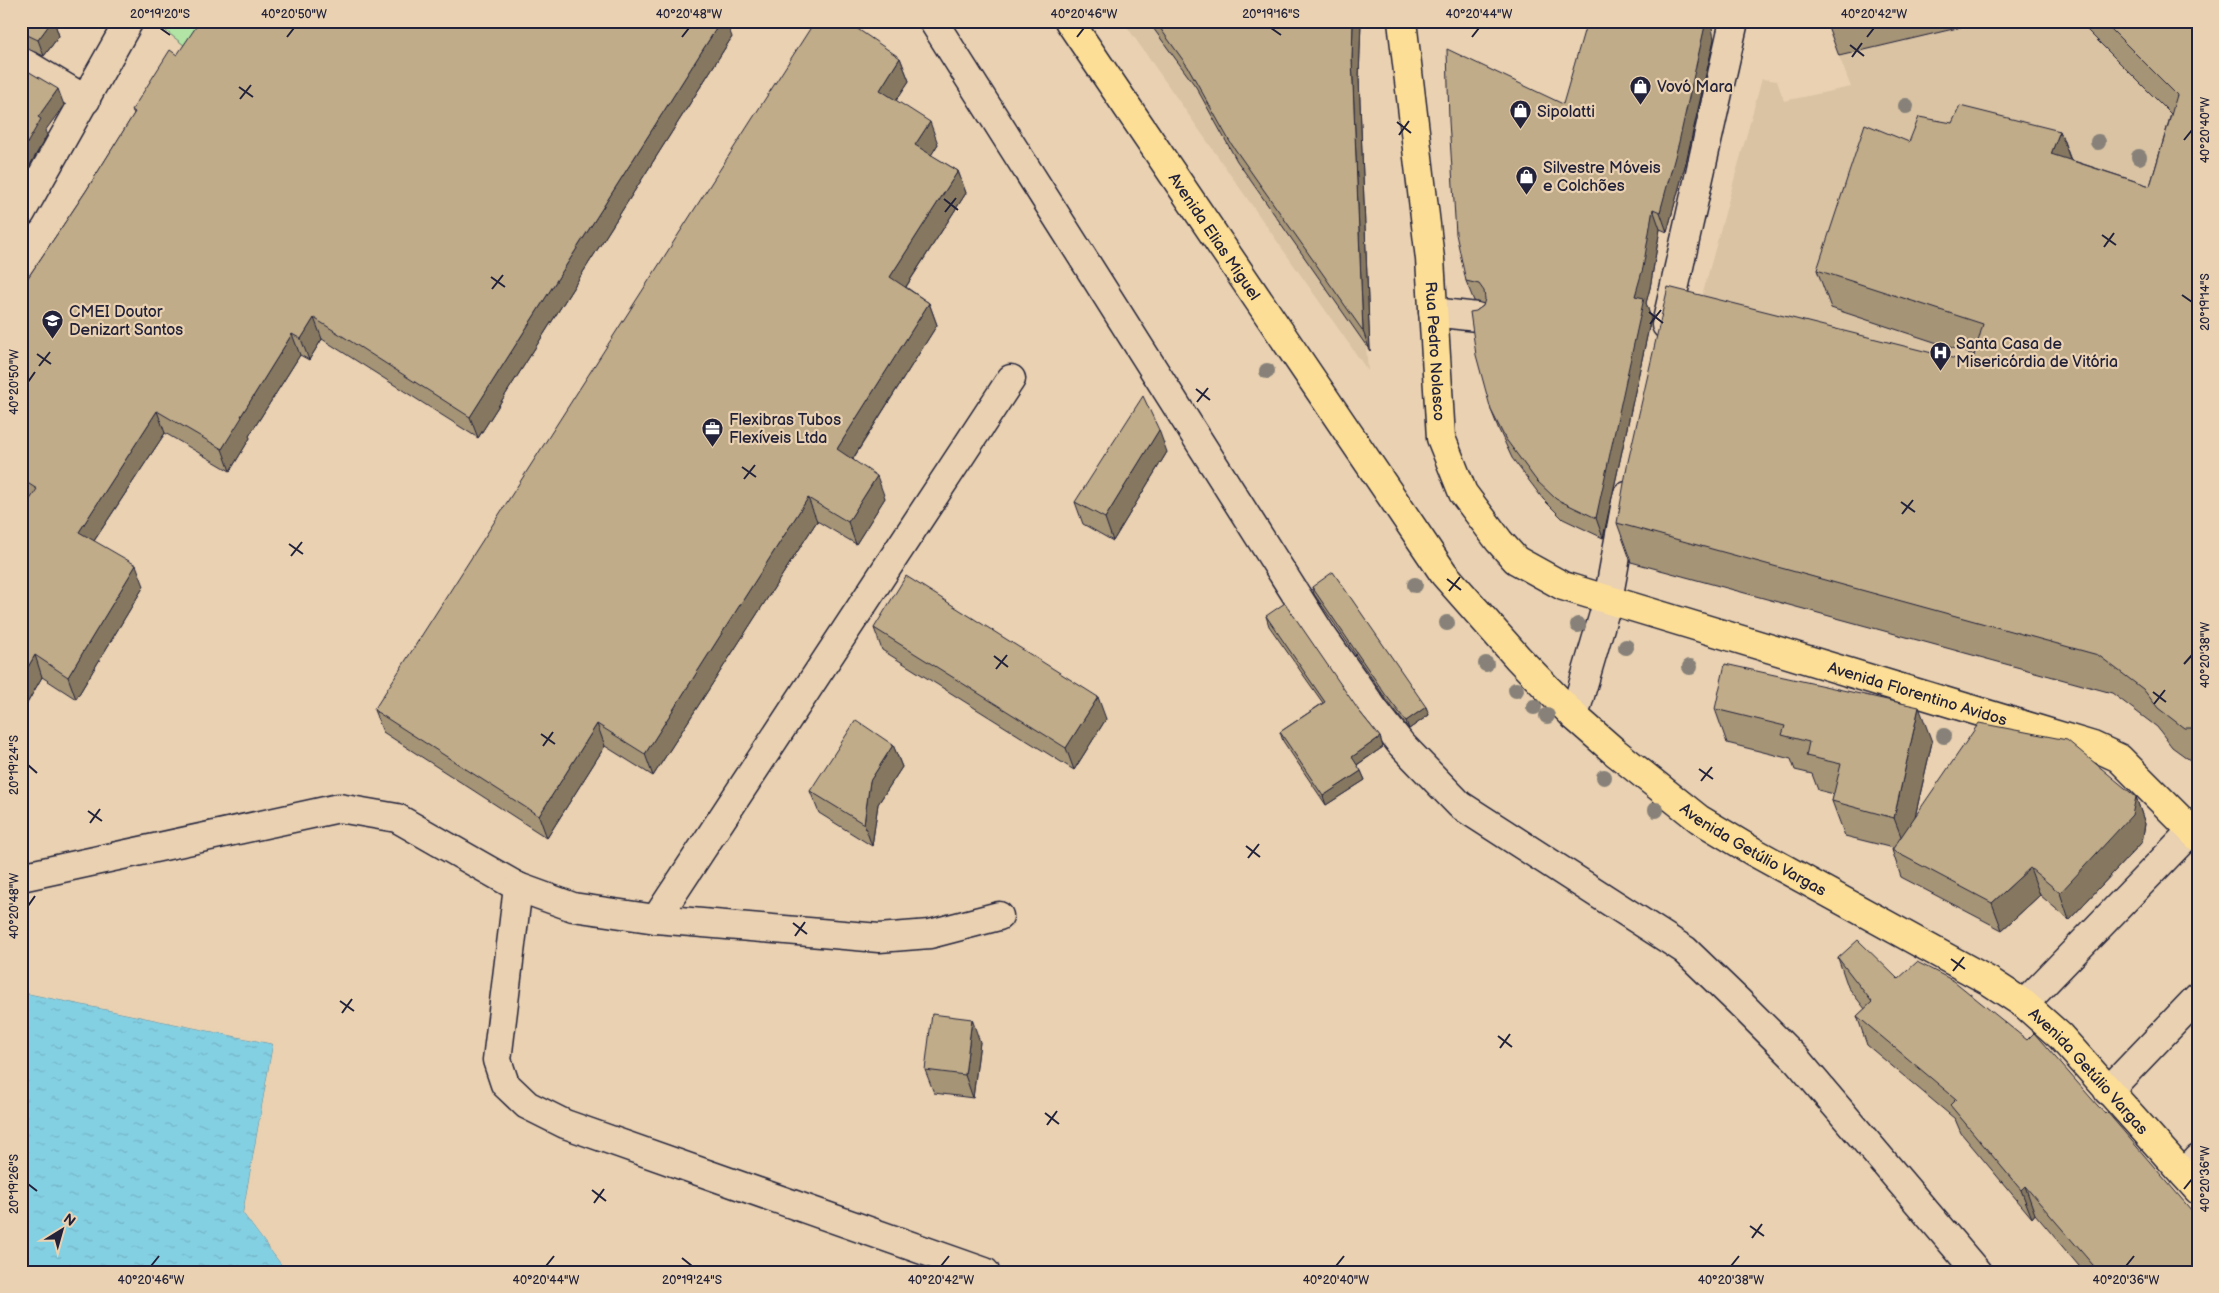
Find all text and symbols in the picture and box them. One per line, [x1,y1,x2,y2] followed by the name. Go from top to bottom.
[130,7,190,22] text: 20°19'20"S
[261,7,327,22] text: 40°20'50"W
[656,7,722,22] text: 40°20'48"W
[1051,7,1117,22] text: 40°20'46"W
[1242,7,1300,22] text: 20°19'16"S
[1446,7,1512,22] text: 40°20'44"W
[1841,7,1907,22] text: 40°20'42"W
[1629,74,1653,105] shop icon: Vovó Mara
[1657,78,1733,97] place label: Vovó Mara
[2198,97,2213,163] text: 40°20'40"W
[1509,99,1533,130] shop icon: Sipolatti
[1537,103,1595,122] place label: Sipolatti
[1543,159,1661,196] place label: Silvestre Móveis e Colchões
[1515,164,1539,195] shop icon: Silvestre Móveis e Colchões
[1164,170,1264,304] street label: Avenida Elias Miguel
[2198,273,2213,331] text: 20°19'14"S
[1420,281,1448,422] street label: Rua Pedro Nolasco
[69,303,183,340] place label: CMEI Doutor Denizart Santos
[41,308,65,339] school or university icon: CMEI Doutor Denizart Santos
[1956,335,2118,372] place label: Santa Casa de Misericórdia de Vitória
[1928,340,1952,371] hospital icon: Santa Casa de Misericórdia de Vitória
[7,349,22,415] text: 40°20'50"W
[729,411,841,448] place label: Flexibras Tubos Flexíveis Ltda
[701,416,725,447] office icon: Flexibras Tubos Flexíveis Ltda
[2198,622,2213,688] text: 40°20'38"W
[1826,659,2009,731] street label: Avenida Florentino Avidos
[7,735,22,795] text: 20°19'24"S
[1676,800,1829,901] street label: Avenida Getúlio Vargas
[7,873,22,939] text: 40°20'48"W
[2024,1005,2152,1139] street label: Avenida Getúlio Vargas
[2198,1146,2213,1212] text: 40°20'36"W
[7,1154,22,1214] text: 20°19'26"S
[38,1206,88,1256] north arrow
[60,1210,79,1230] text: N
[118,1273,184,1288] text: 40°20'46"W
[513,1273,579,1288] text: 40°20'44"W
[662,1273,722,1288] text: 20°19'24"S
[908,1273,974,1288] text: 40°20'42"W
[1303,1273,1369,1288] text: 40°20'40"W
[1698,1273,1764,1288] text: 40°20'38"W
[2093,1273,2159,1288] text: 40°20'36"W

